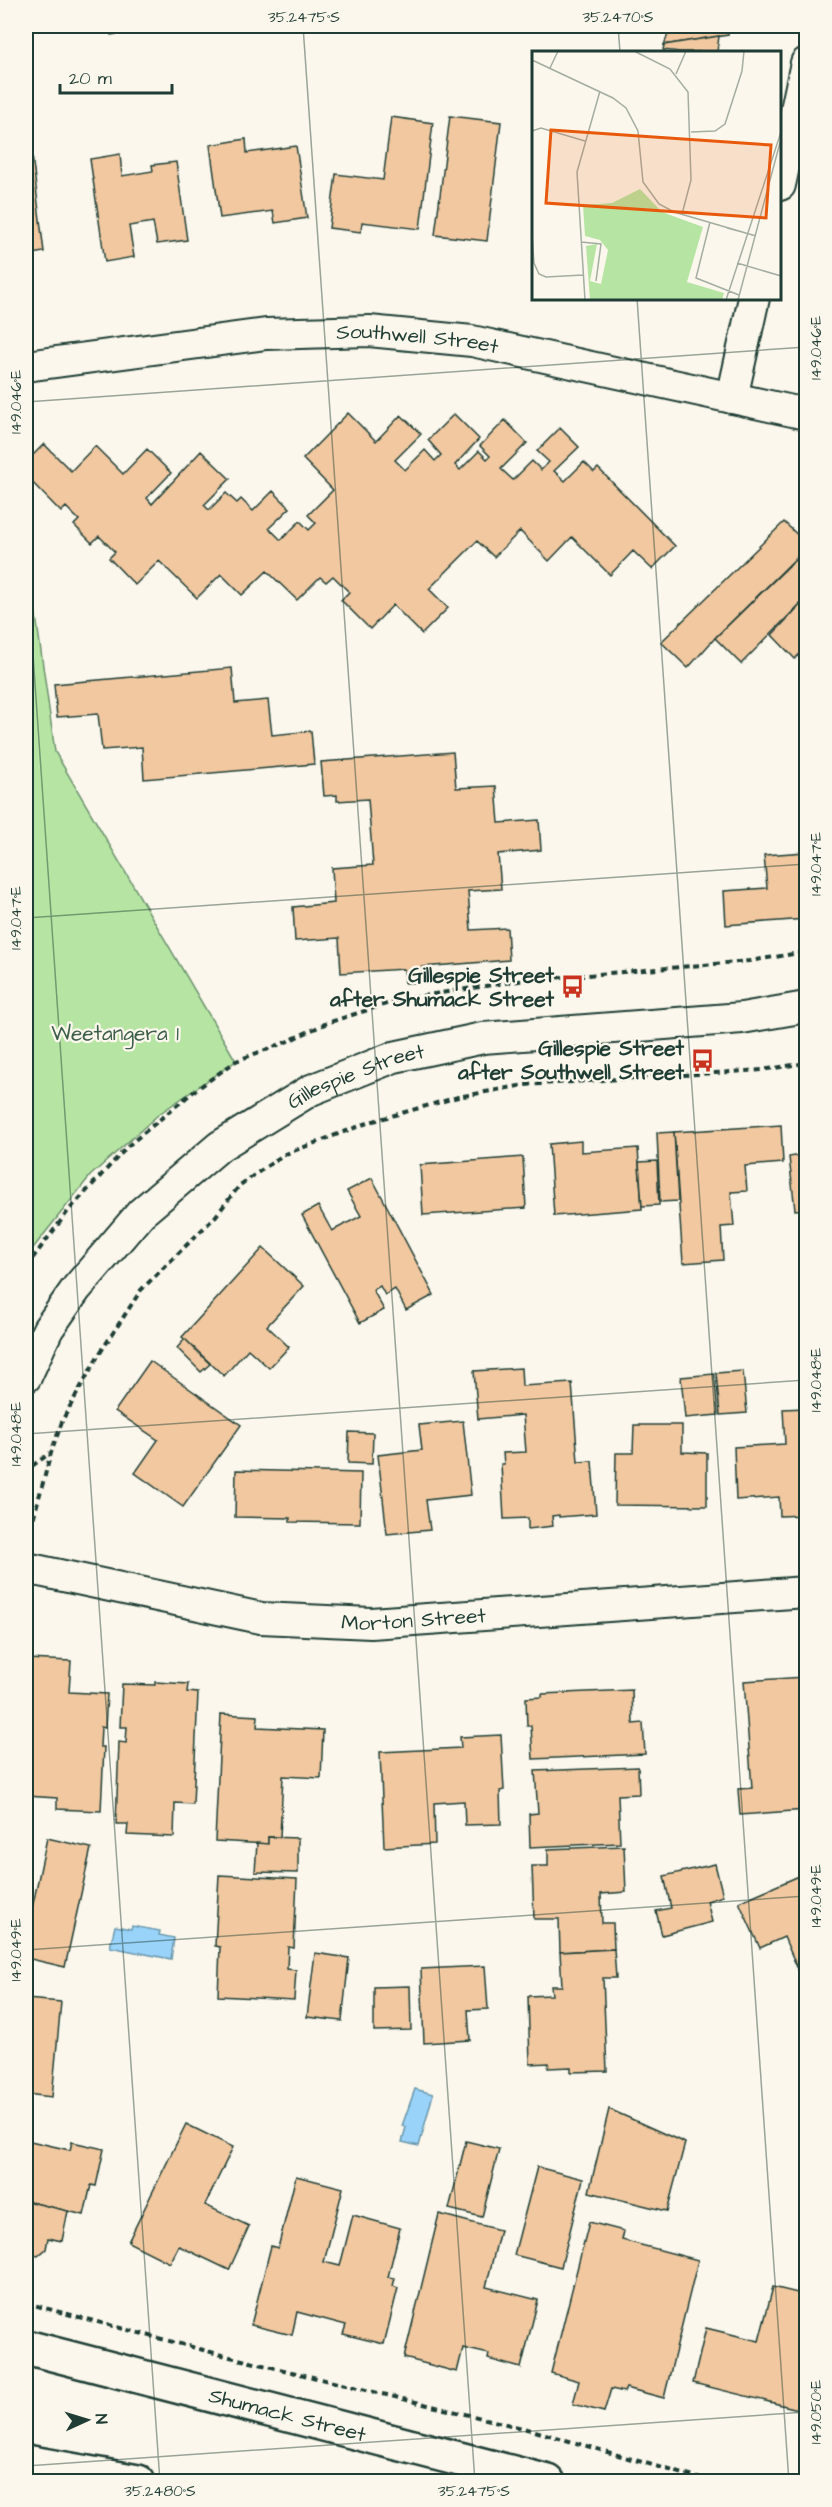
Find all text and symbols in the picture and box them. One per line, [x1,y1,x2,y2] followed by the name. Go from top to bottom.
[268,7,340,28] text: 35.2475°S
[583,7,654,28] text: 35.2470°S
[532,51,781,300] inset map
[60,57,172,95] scale bar
[69,66,112,91] text: 20 m
[806,316,827,380] text: 149.046°E
[336,317,502,362] street label: Southwell Street
[6,370,27,434] text: 149.046°E
[806,832,827,896] text: 149.047°E
[6,886,27,950] text: 149.047°E
[329,961,555,1014] place label: Gillespie Street after Shumack Street
[559,974,585,1000] bus stop icon: Gillespie Street after Shumack Street
[51,1019,179,1050] park label: Weetangera 1
[457,1034,685,1087] place label: Gillespie Street after Southwell Street
[282,1037,427,1116] street label: Gillespie Street
[689,1047,715,1073] bus stop icon: Gillespie Street after Southwell Street
[806,1348,827,1412] text: 149.048°E
[6,1402,27,1466] text: 149.048°E
[341,1601,487,1638] street label: Morton Street
[806,1864,827,1928] text: 149.049°E
[6,1918,27,1982] text: 149.049°E
[806,2380,827,2444] text: 149.050°E
[206,2381,369,2449] street label: Shumack Street
[57,2390,117,2450] north arrow
[90,2413,112,2425] text: N
[124,2481,196,2502] text: 35.2480°S
[438,2481,510,2502] text: 35.2475°S

